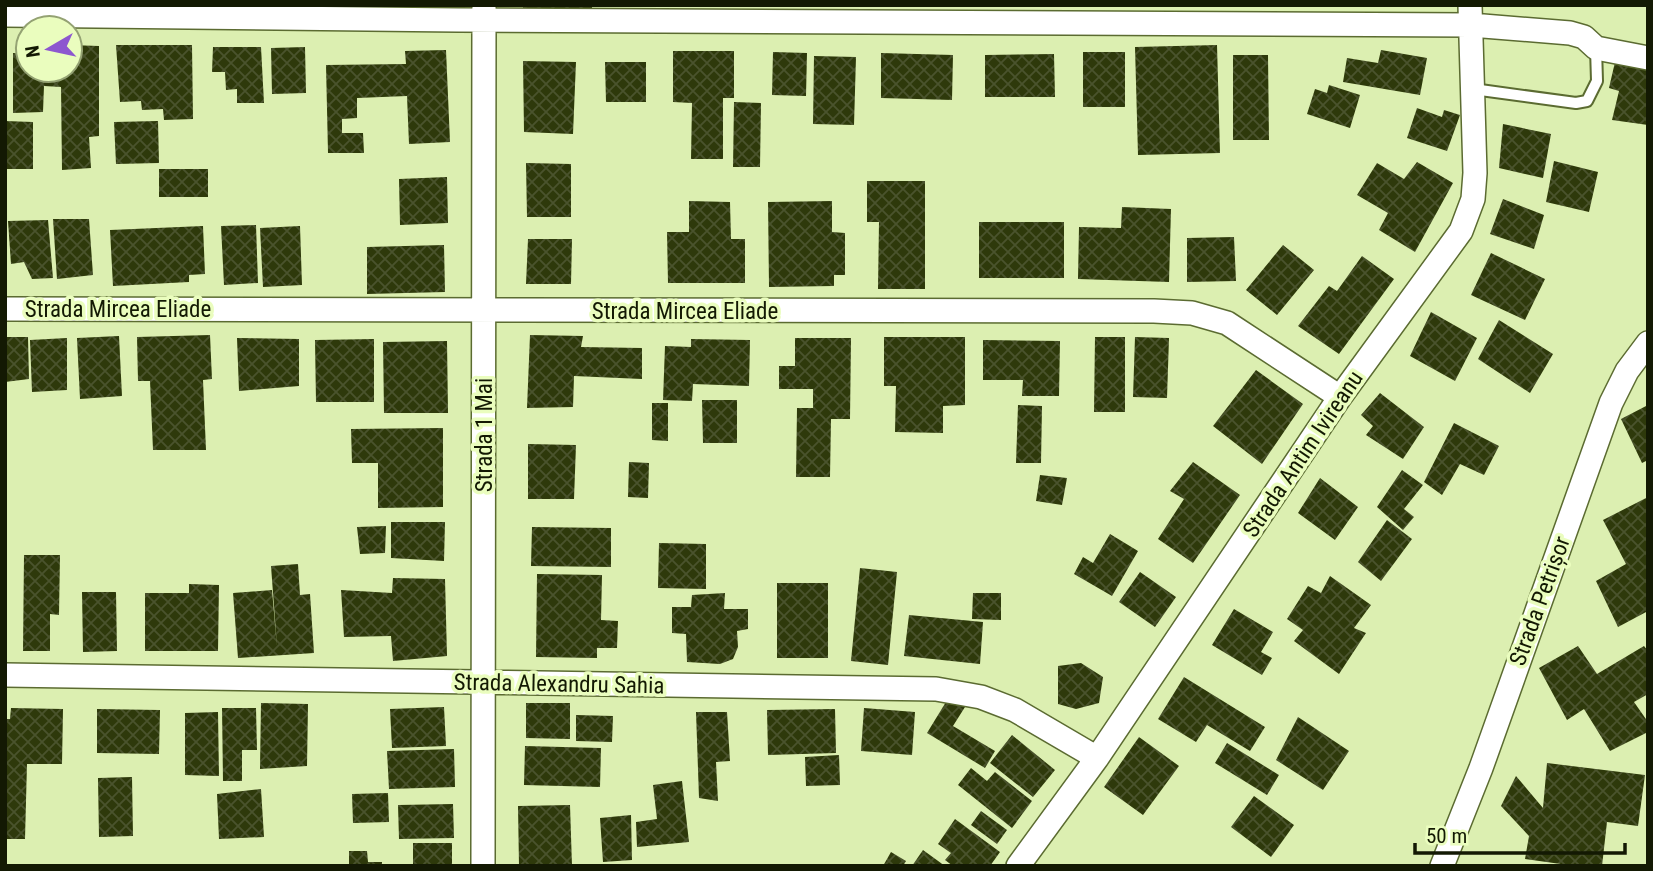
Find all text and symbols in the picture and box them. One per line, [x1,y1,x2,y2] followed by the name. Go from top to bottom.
[14,14,84,84] north arrow
[20,44,45,59] text: N
[25,296,211,323] street label: Strada Mircea Eliade
[592,298,778,325] street label: Strada Mircea Eliade
[1237,366,1369,542] street label: Strada Antim Ivireanu
[471,378,498,492] street label: Strada 1 Mai
[1504,533,1576,669] street label: Strada Petrișor
[453,669,665,699] street label: Strada Alexandru Sahia
[1415,812,1625,856] scale bar
[1426,824,1467,848] text: 50 m

